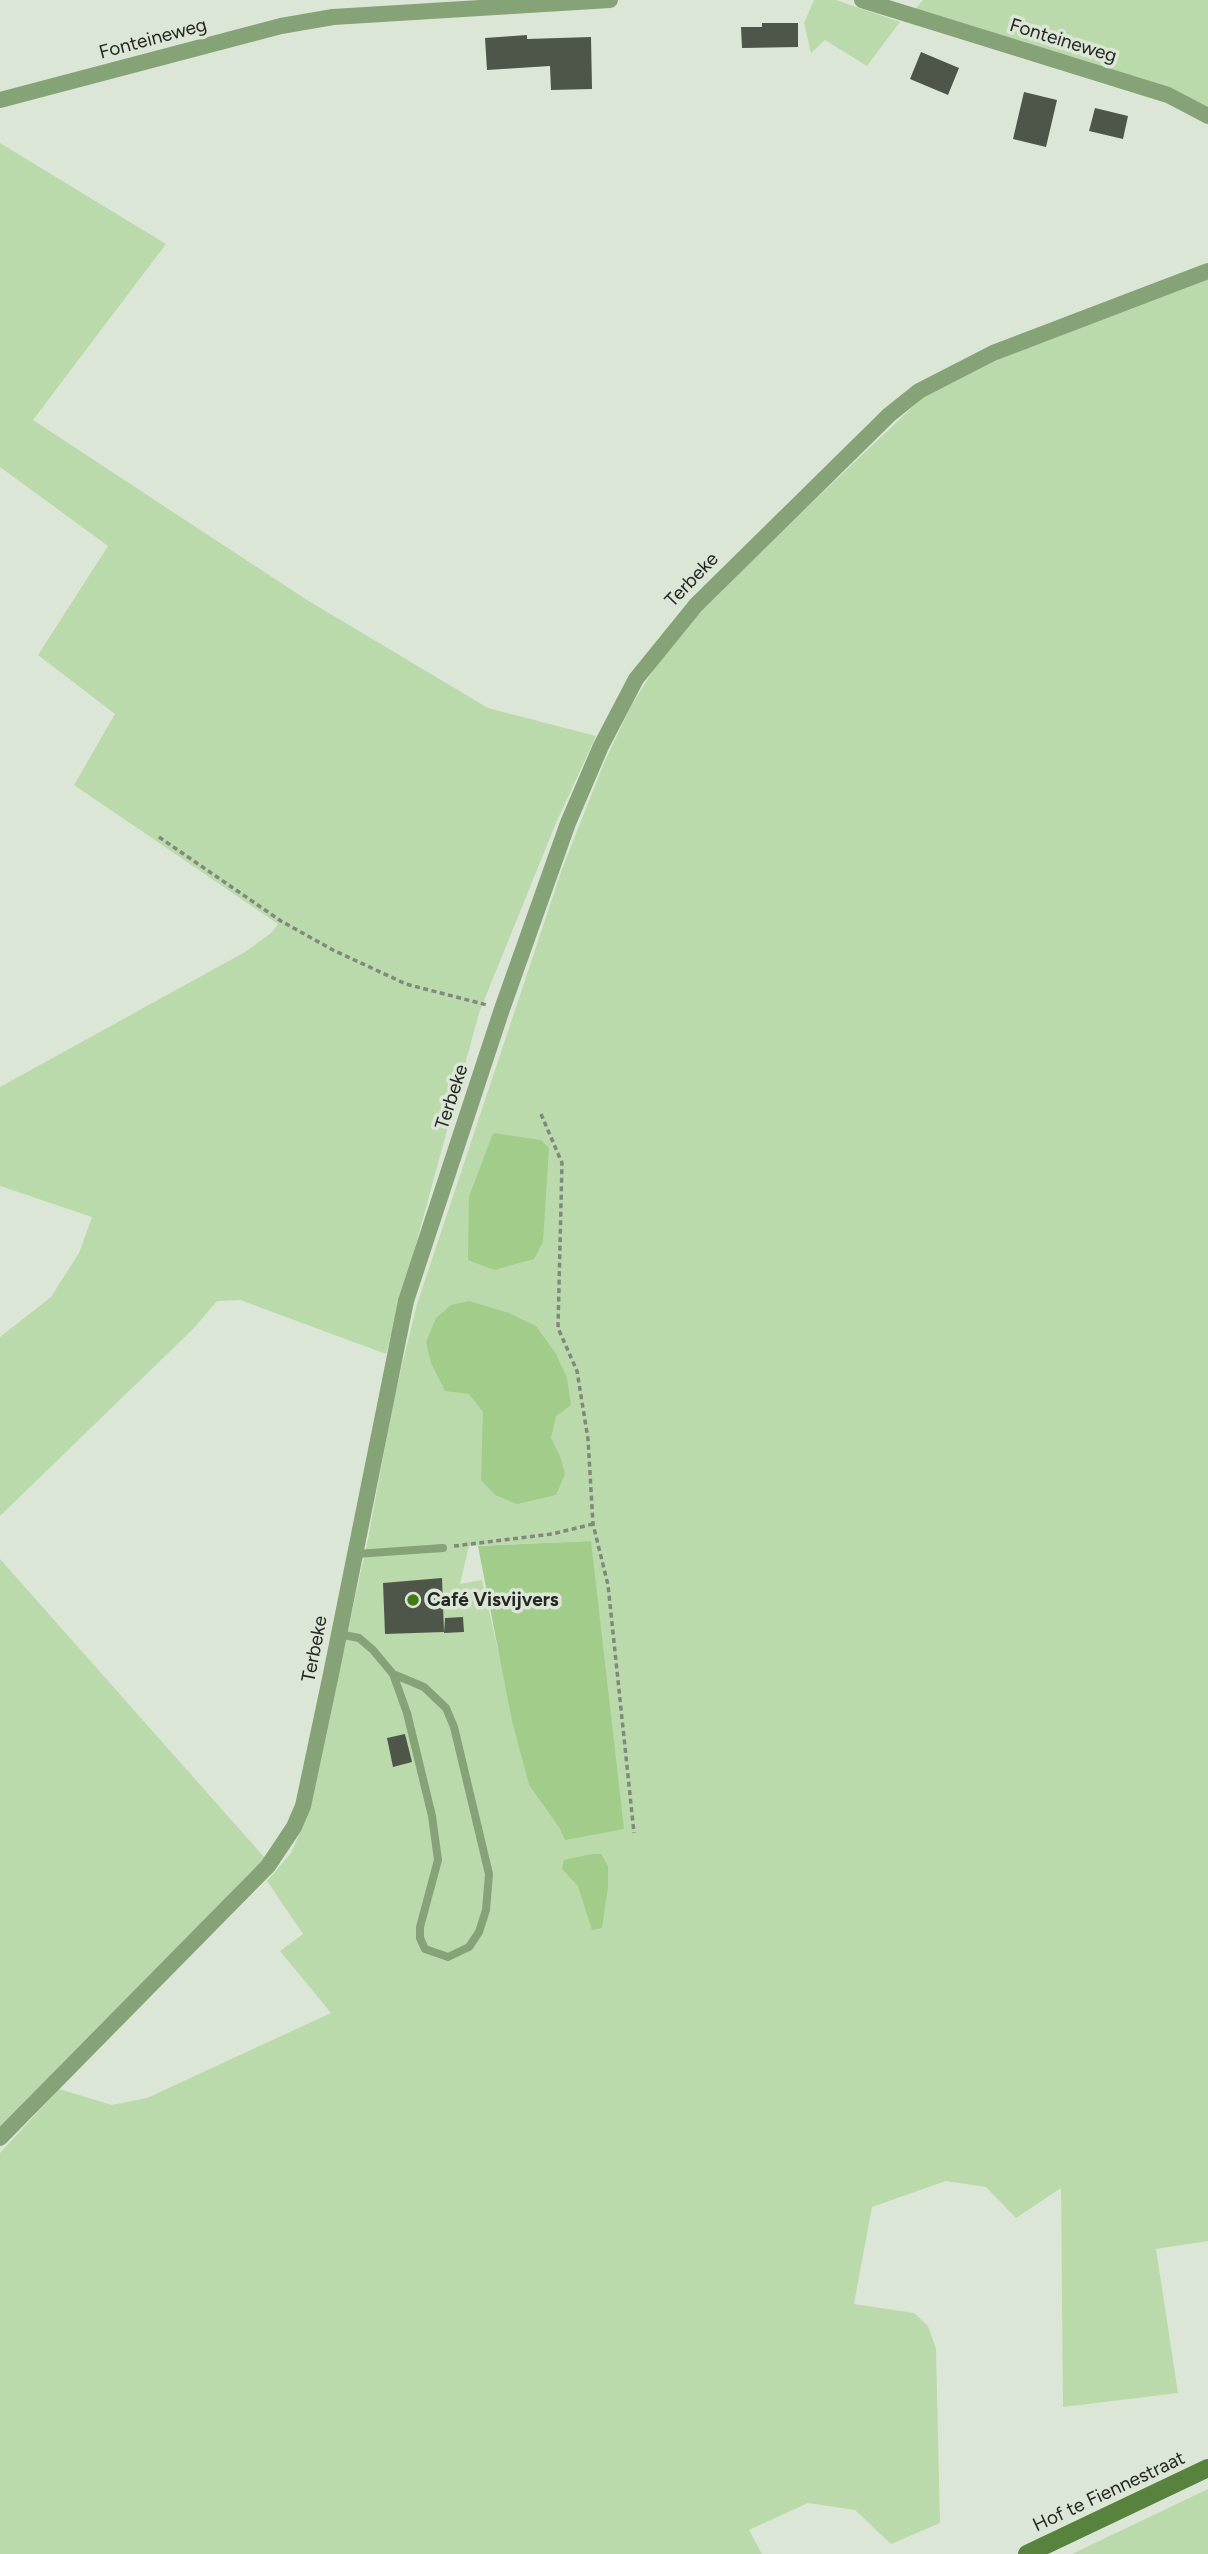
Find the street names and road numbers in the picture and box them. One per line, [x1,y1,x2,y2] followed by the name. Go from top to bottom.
[97,14,209,64] street label: Fonteineweg
[1007,14,1119,68] street label: Fonteineweg
[661,548,723,612] street label: Terbeke
[431,1062,473,1132] street label: Terbeke
[297,1614,333,1684] street label: Terbeke
[1029,2447,1189,2537] street label: Hof te Fiennestraat

